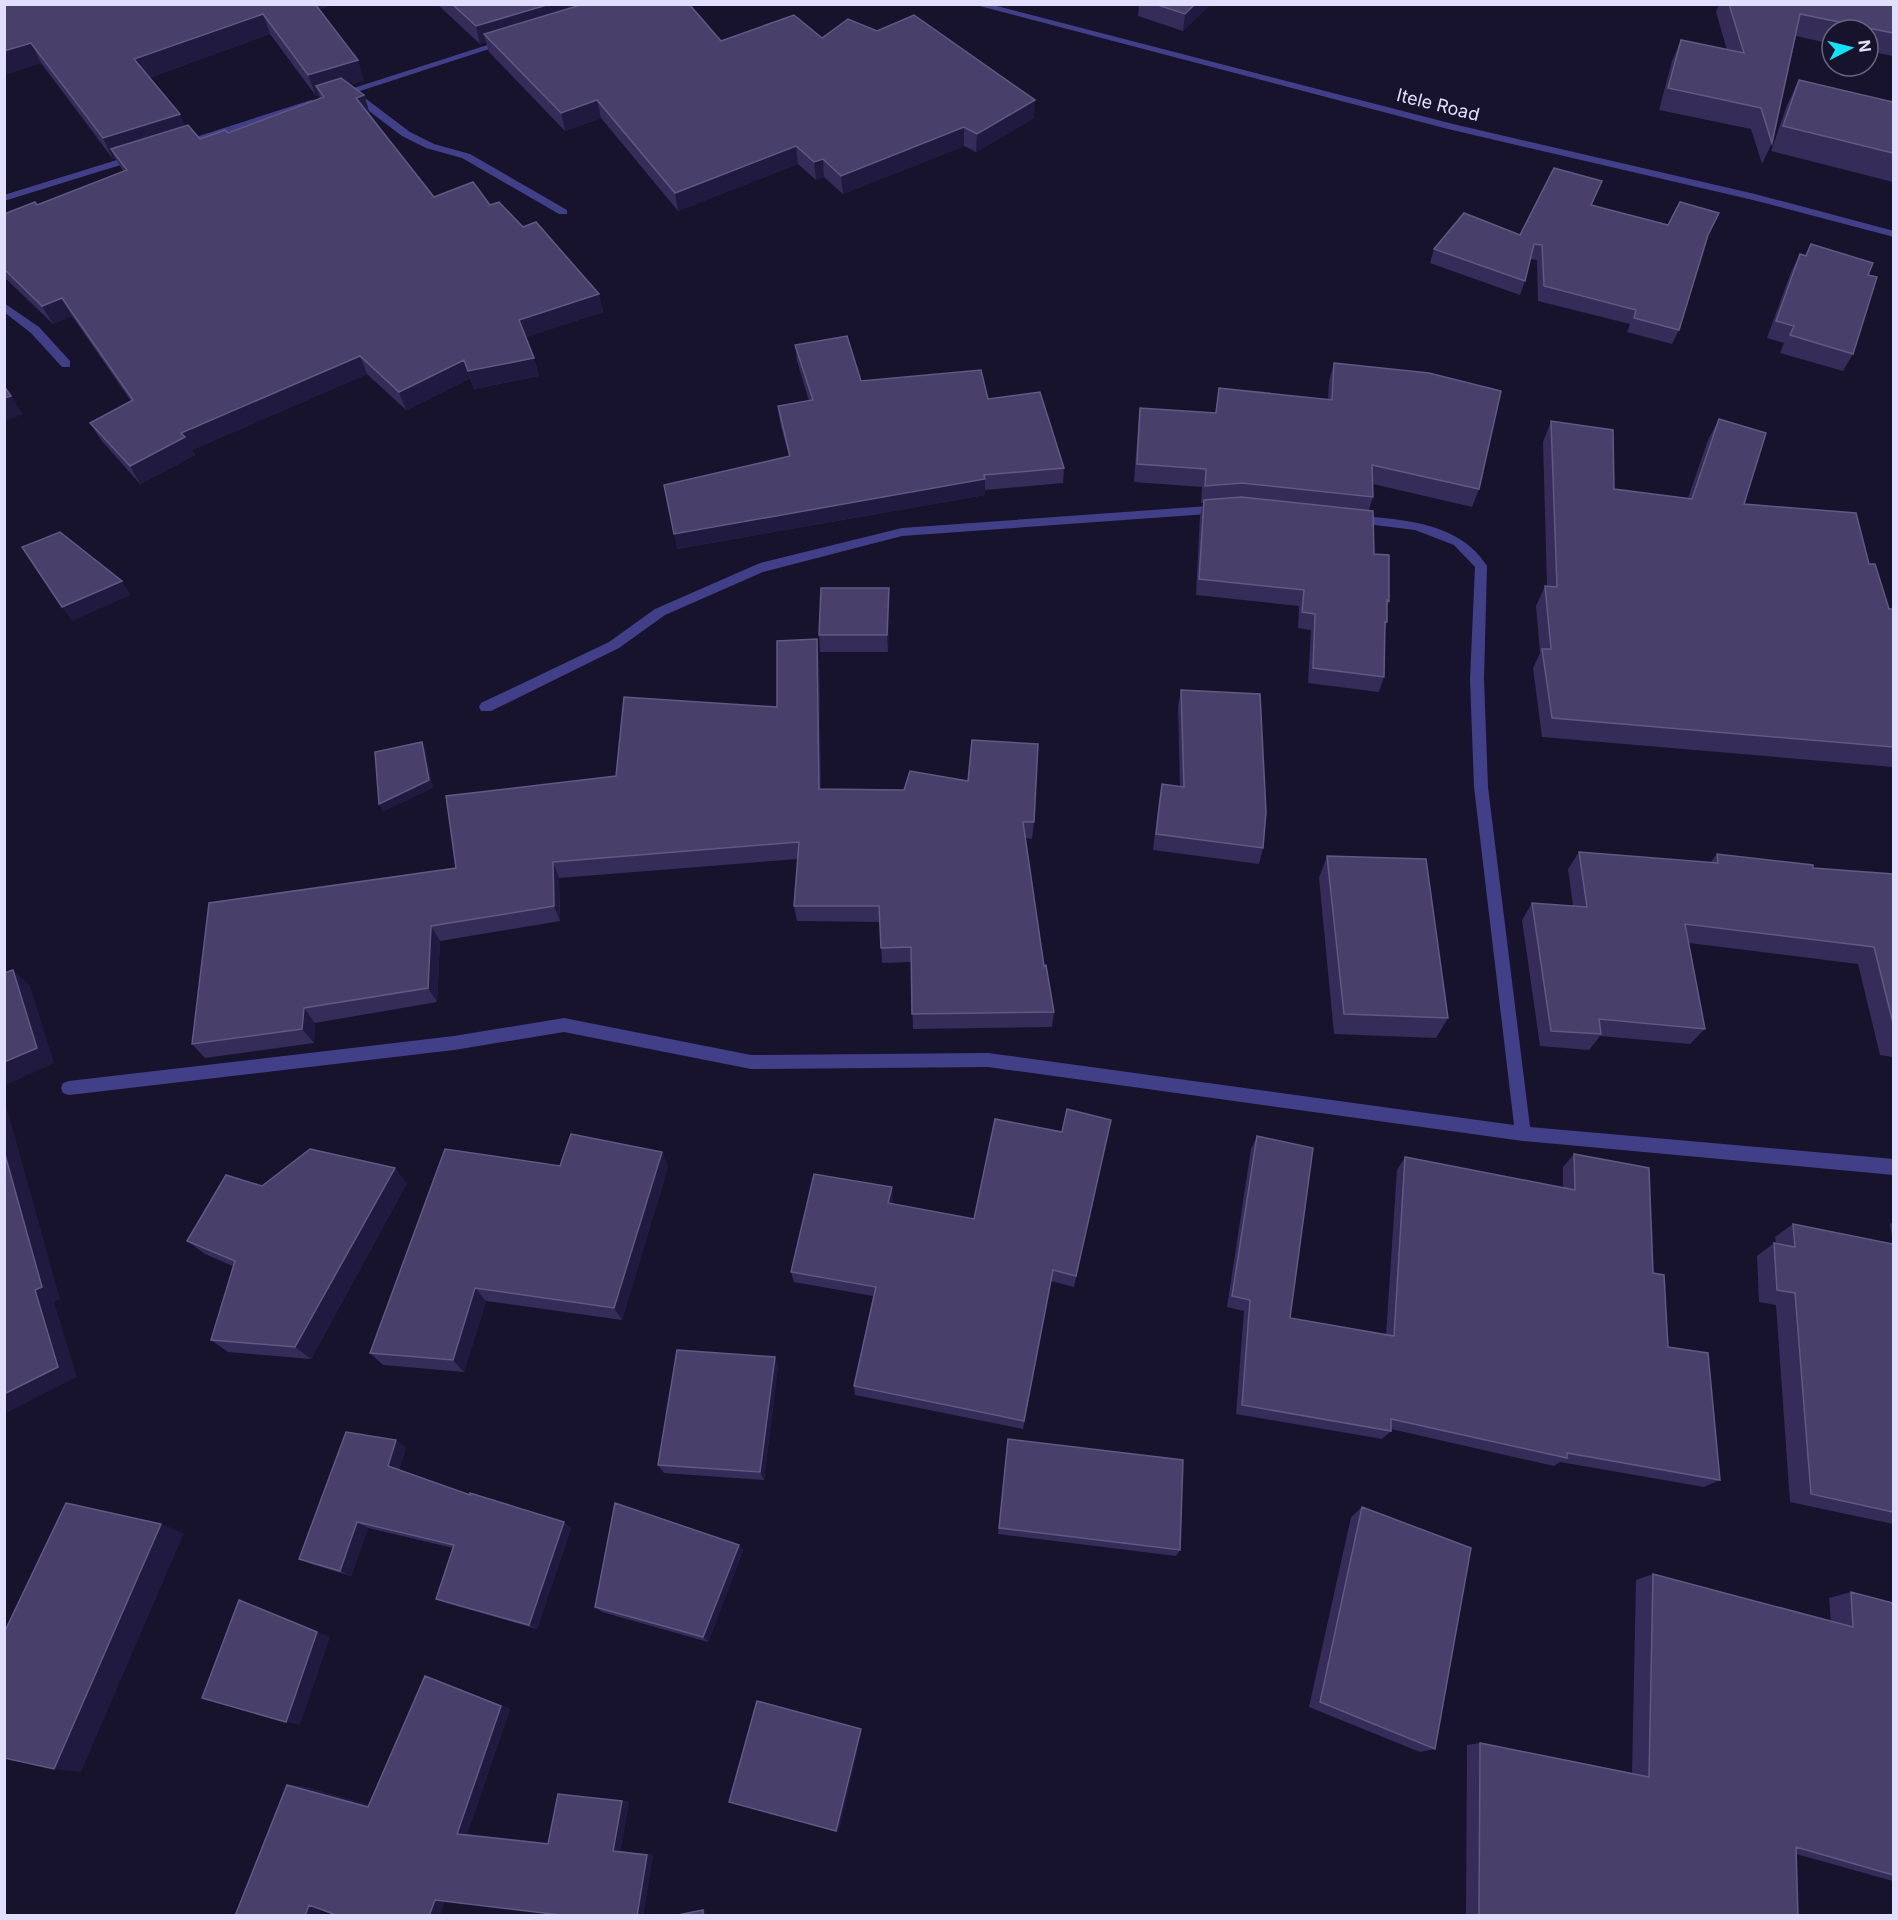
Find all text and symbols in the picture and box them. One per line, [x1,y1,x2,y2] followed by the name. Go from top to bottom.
[1820,18,1880,78] north arrow
[1854,39,1876,53] text: N
[1395,84,1482,125] street label: Itele Road

